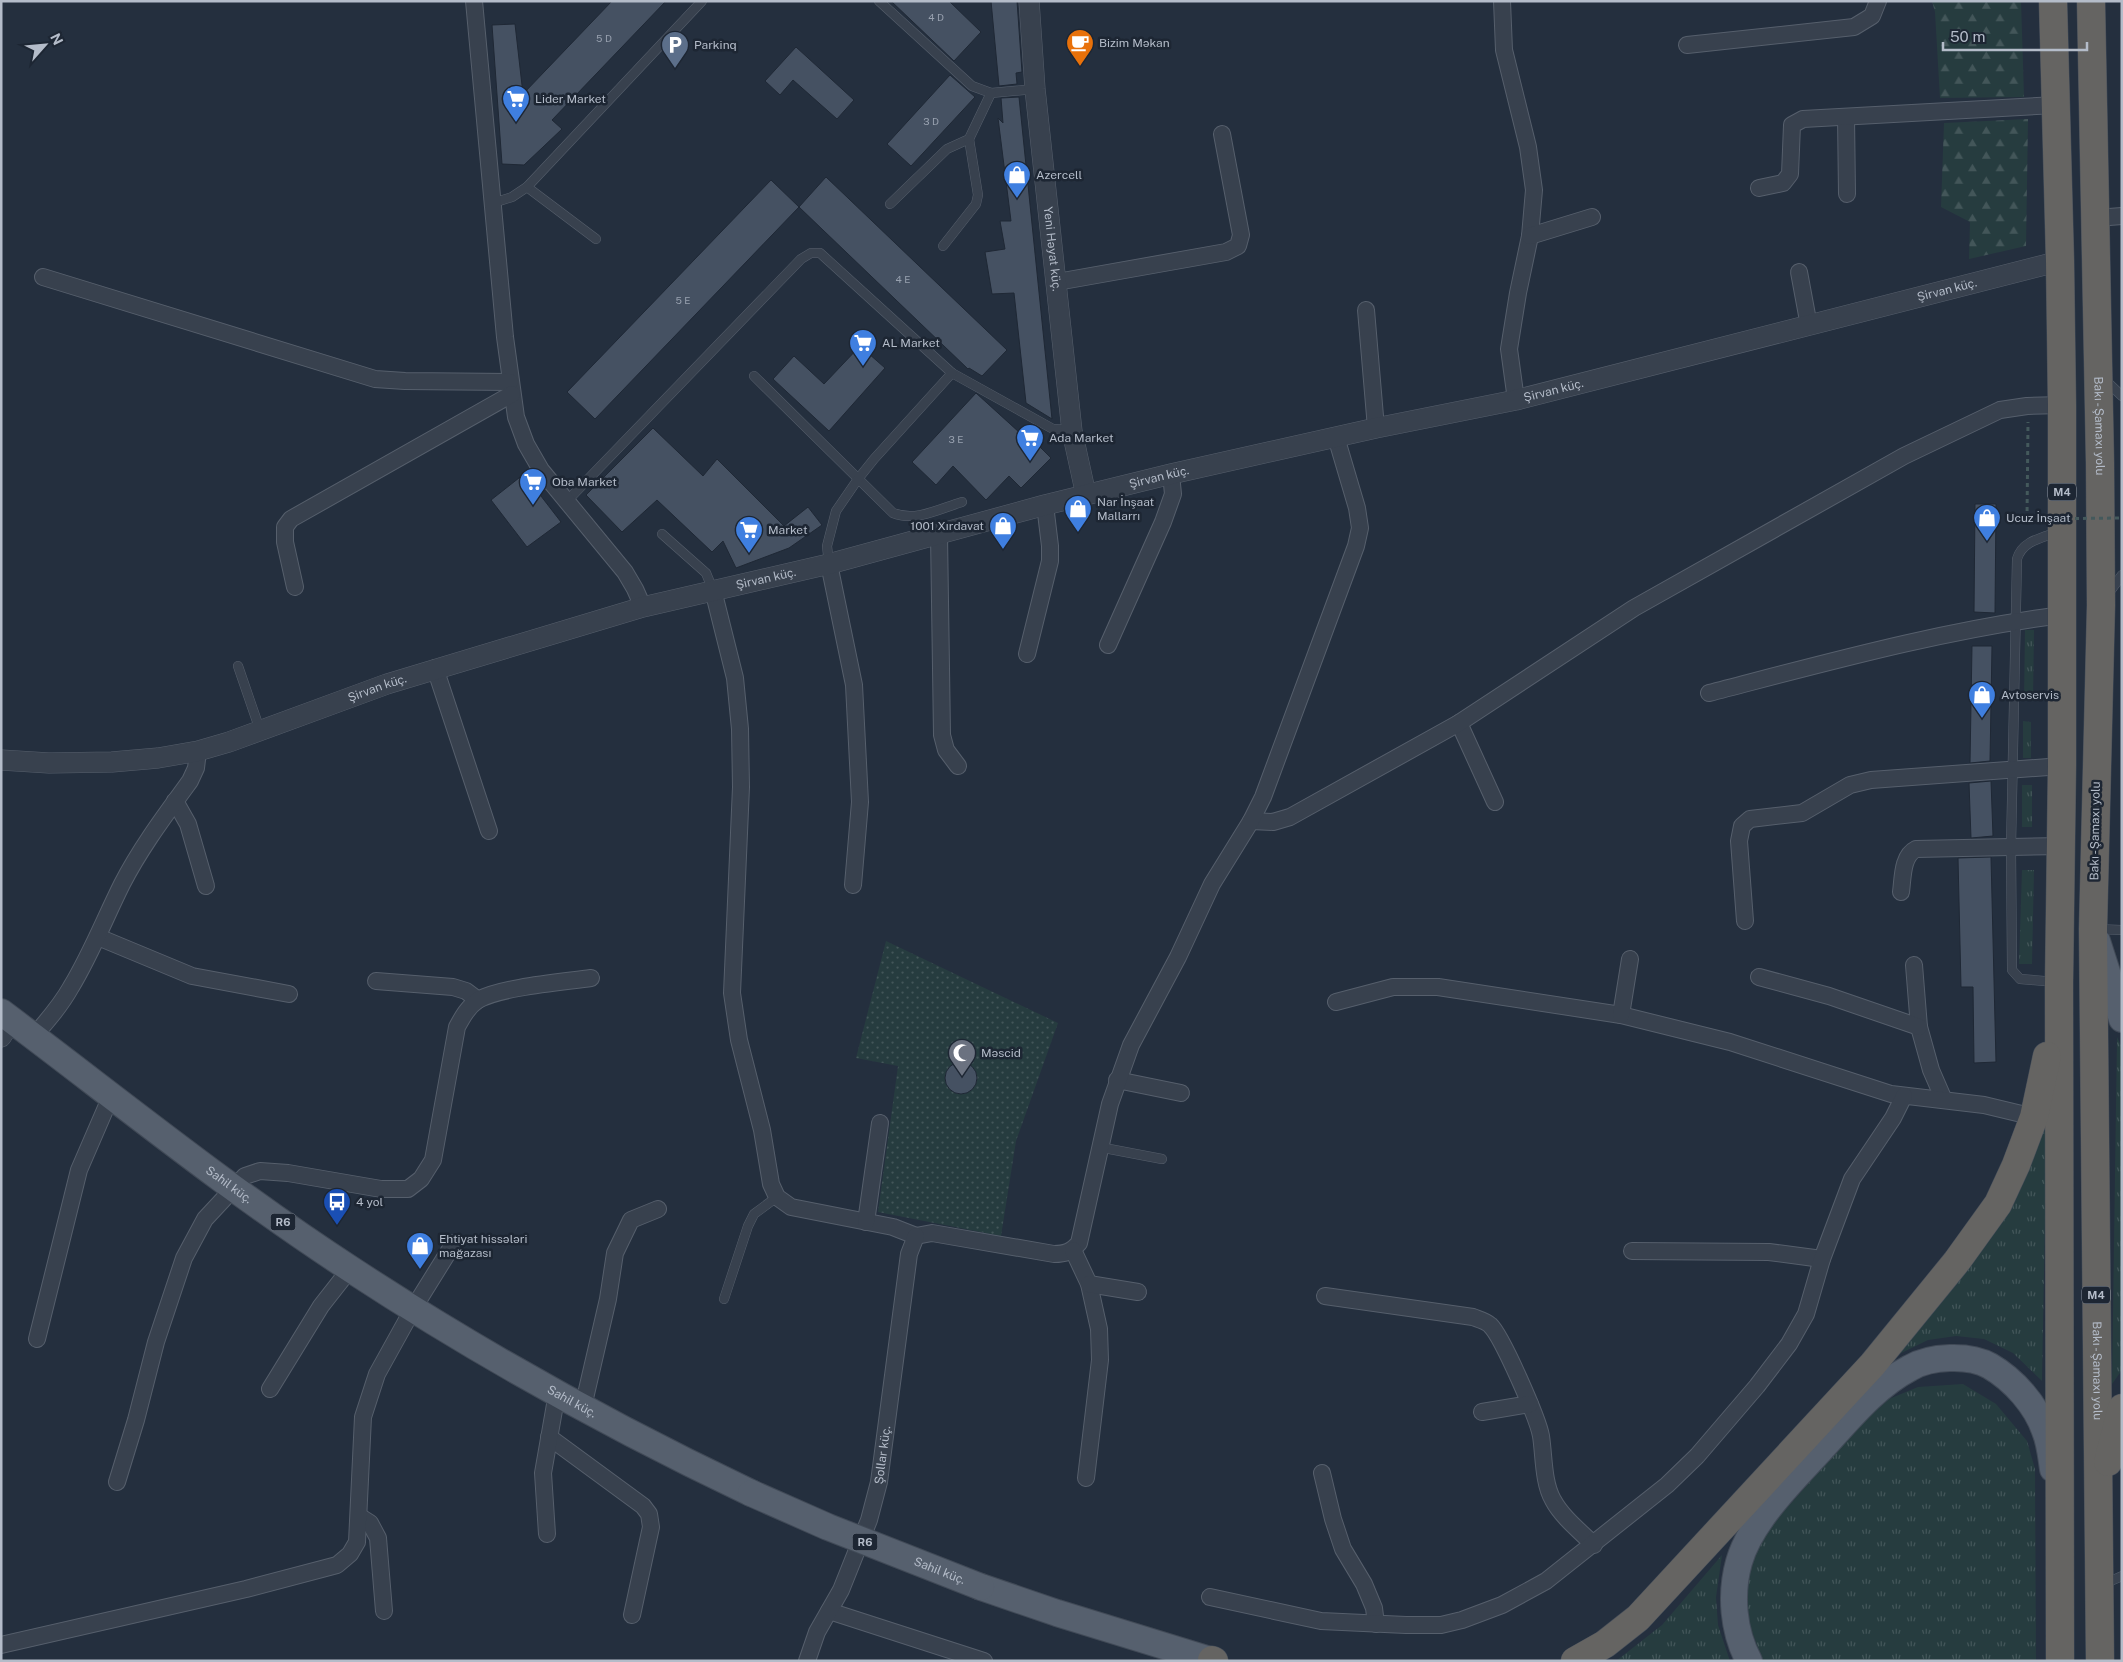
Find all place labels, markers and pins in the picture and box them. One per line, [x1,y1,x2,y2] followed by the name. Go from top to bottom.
[1065,28,1095,67] cafe icon: Bizim Məkan
[660,30,690,69] parking icon: Parkinq
[1099,36,1170,50] place label: Bizim Məkan
[694,38,737,52] place label: Parkinq
[501,84,531,123] supermarket icon: Lider Market
[535,92,606,106] place label: Lider Market
[1002,160,1032,199] shop icon: Azercell
[1036,168,1082,182] place label: Azercell
[848,328,878,367] supermarket icon: AL Market
[882,336,940,350] place label: AL Market
[1015,423,1045,462] supermarket icon: Ada Market
[1049,431,1114,445] place label: Ada Market
[518,467,548,506] supermarket icon: Oba Market
[552,475,617,489] place label: Oba Market
[1063,494,1093,533] shop icon: Nar İnşaat Mallarrı
[1097,495,1155,523] place label: Nar İnşaat Mallarrı
[1972,503,2002,542] shop icon: Ucuz İnşaat
[988,511,1018,550] shop icon: 1001 Xırdavat
[2006,511,2071,525] place label: Ucuz İnşaat
[734,515,764,554] supermarket icon: Market
[910,519,984,533] place label: 1001 Xırdavat
[768,523,808,537] place label: Market
[1967,680,1997,719] shop icon: Avtoservis
[2001,688,2059,702] place label: Avtoservis
[947,1038,977,1077] mosque icon: Məscid
[981,1046,1021,1060] place label: Məscid
[322,1187,352,1226] bus stop icon: 4 yol
[356,1195,383,1209] place label: 4 yol
[405,1231,435,1270] shop icon: Ehtiyat hissələri mağazası
[439,1232,527,1260] place label: Ehtiyat hissələri mağazası

